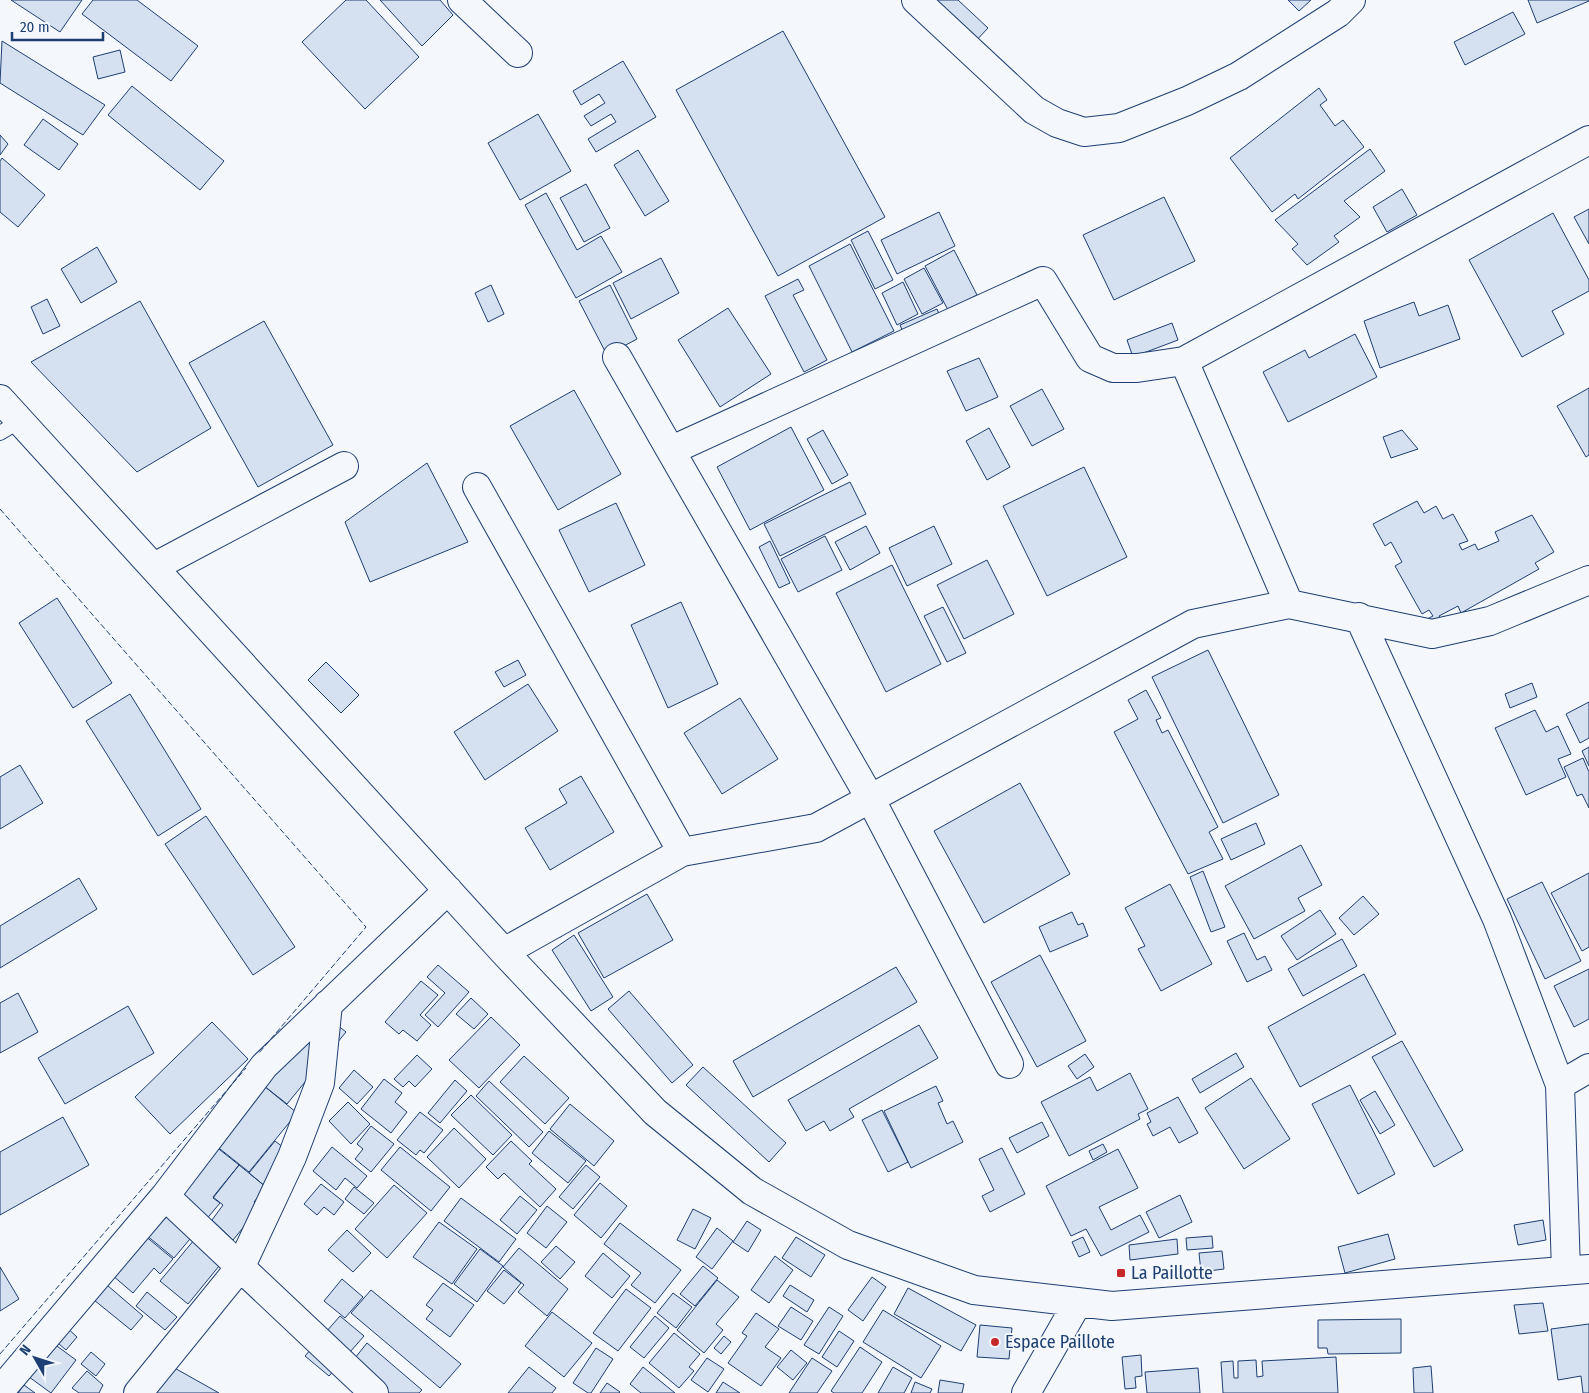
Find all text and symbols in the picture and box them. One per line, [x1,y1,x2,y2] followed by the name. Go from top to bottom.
[12,10,104,42] scale bar
[20,18,50,36] text: 20 m
[1131,1262,1213,1284] place label: La Paillotte
[1115,1267,1127,1279] marker: La Paillotte
[1005,1331,1115,1353] place label: Espace Paillote
[10,1333,60,1383] north arrow
[989,1336,1001,1348] marker: Espace Paillote
[16,1342,35,1359] text: N

